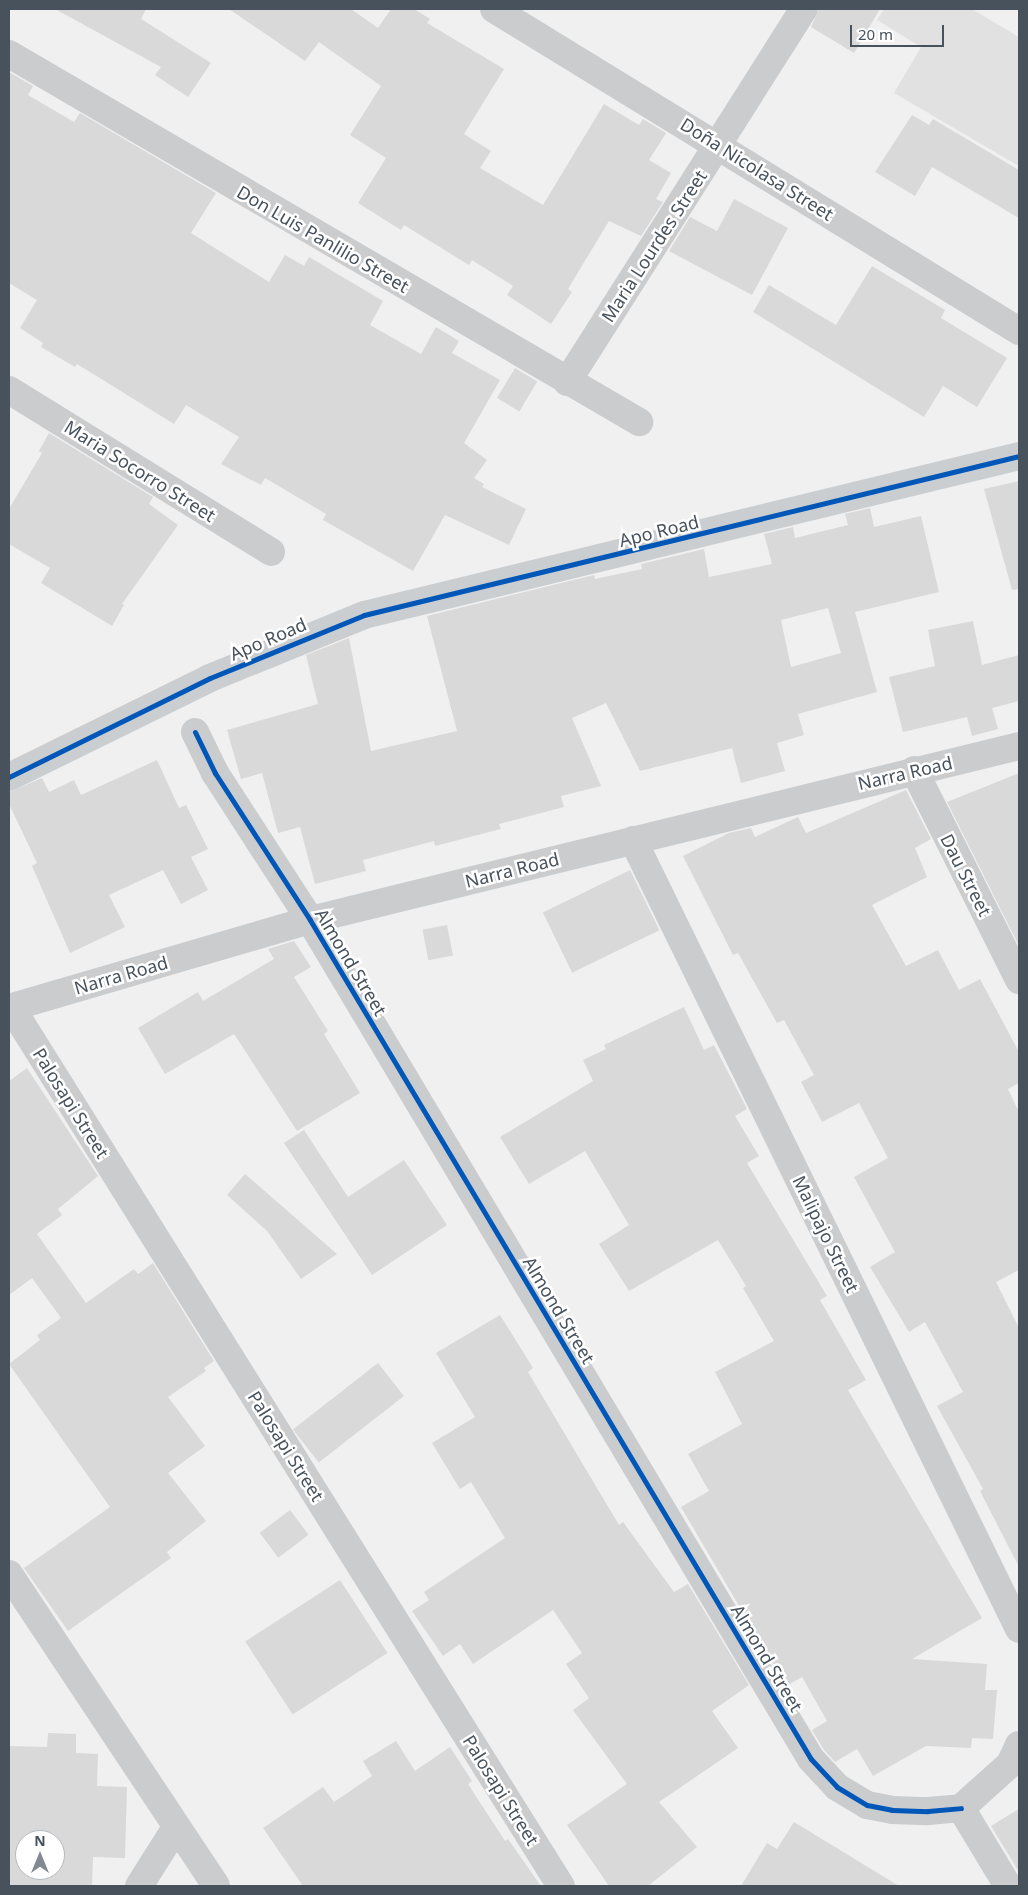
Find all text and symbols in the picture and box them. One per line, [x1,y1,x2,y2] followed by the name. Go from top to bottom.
[853,15,947,47] scale bar
[858,24,893,44] text: 20 m
[677,113,837,225] street label: Doña Nicolasa Street
[597,166,711,326] street label: Maria Lourdes Street
[233,181,413,297] street label: Don Luis Panlilio Street
[61,416,219,526] street label: Maria Socorro Street
[617,511,701,551] street label: Apo Road
[226,613,310,665] street label: Apo Road
[856,752,954,794] street label: Narra Road
[936,830,996,920] street label: Dau Street
[463,848,561,892] street label: Narra Road
[311,905,391,1019] street label: Almond Street
[72,951,170,999] street label: Narra Road
[28,1044,114,1162] street label: Palosapi Street
[788,1172,864,1296] street label: Malipajo Street
[519,1253,599,1367] street label: Almond Street
[243,1387,329,1505] street label: Palosapi Street
[727,1601,807,1715] street label: Almond Street
[458,1731,544,1849] street label: Palosapi Street
[15,1830,65,1880] north arrow
[34,1831,46,1850] text: N

